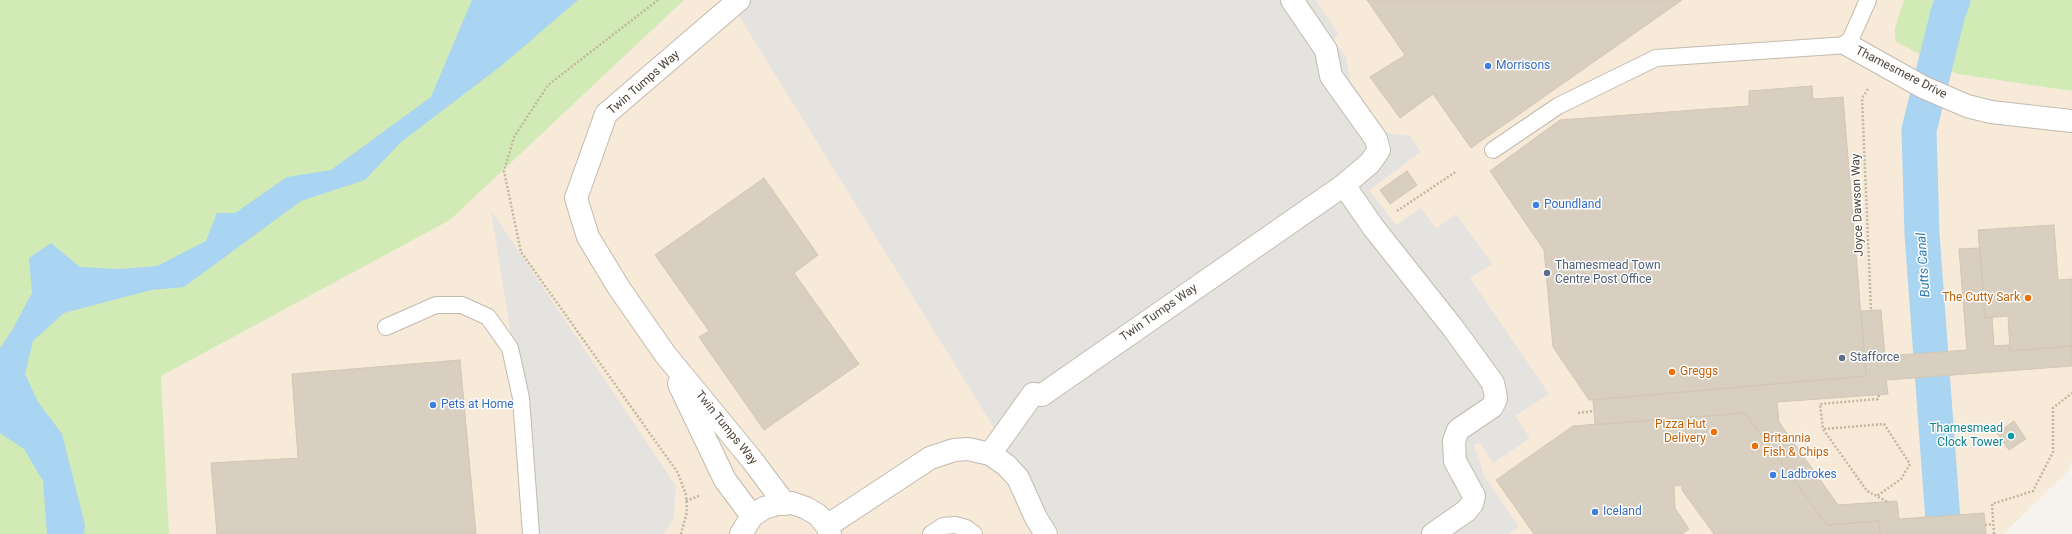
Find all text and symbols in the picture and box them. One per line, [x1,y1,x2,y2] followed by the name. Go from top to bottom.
[1853,44,1949,102] street label: Thamesmere Drive
[605,48,683,118] street label: Twin Tumps Way
[1496,59,1550,73] place label: Morrisons
[1483,61,1493,71] marker: Morrisons
[1849,153,1867,257] street label: Joyce Dawson Way
[1544,198,1601,212] place label: Poundland
[1531,200,1541,210] marker: Poundland
[1914,232,1934,298] water label: Butts Canal
[1555,259,1661,287] place label: Thamesmead Town Centre Post Office
[1542,268,1552,278] marker: Thamesmead Town Centre Post Office
[1118,281,1200,345] street label: Twin Tumps Way
[1942,291,2020,305] place label: The Cutty Sark
[2023,293,2033,303] marker: The Cutty Sark
[1850,351,1899,365] place label: Stafforce
[1837,353,1847,363] marker: Stafforce
[1680,365,1718,379] place label: Greggs
[1667,367,1677,377] marker: Greggs
[692,388,760,468] street label: Twin Tumps Way
[441,398,514,412] place label: Pets at Home
[428,400,438,410] marker: Pets at Home
[1655,418,1706,446] place label: Pizza Hut Delivery
[1929,422,2003,450] place label: Thamesmead Clock Tower
[1709,427,1719,437] marker: Pizza Hut Delivery
[2006,431,2016,441] marker: Thamesmead Clock Tower
[1763,432,1829,460] place label: Britannia Fish & Chips
[1750,441,1760,451] marker: Britannia Fish & Chips
[1781,468,1837,482] place label: Ladbrokes
[1768,470,1778,480] marker: Ladbrokes
[1603,505,1642,519] place label: Iceland
[1590,507,1600,517] marker: Iceland

